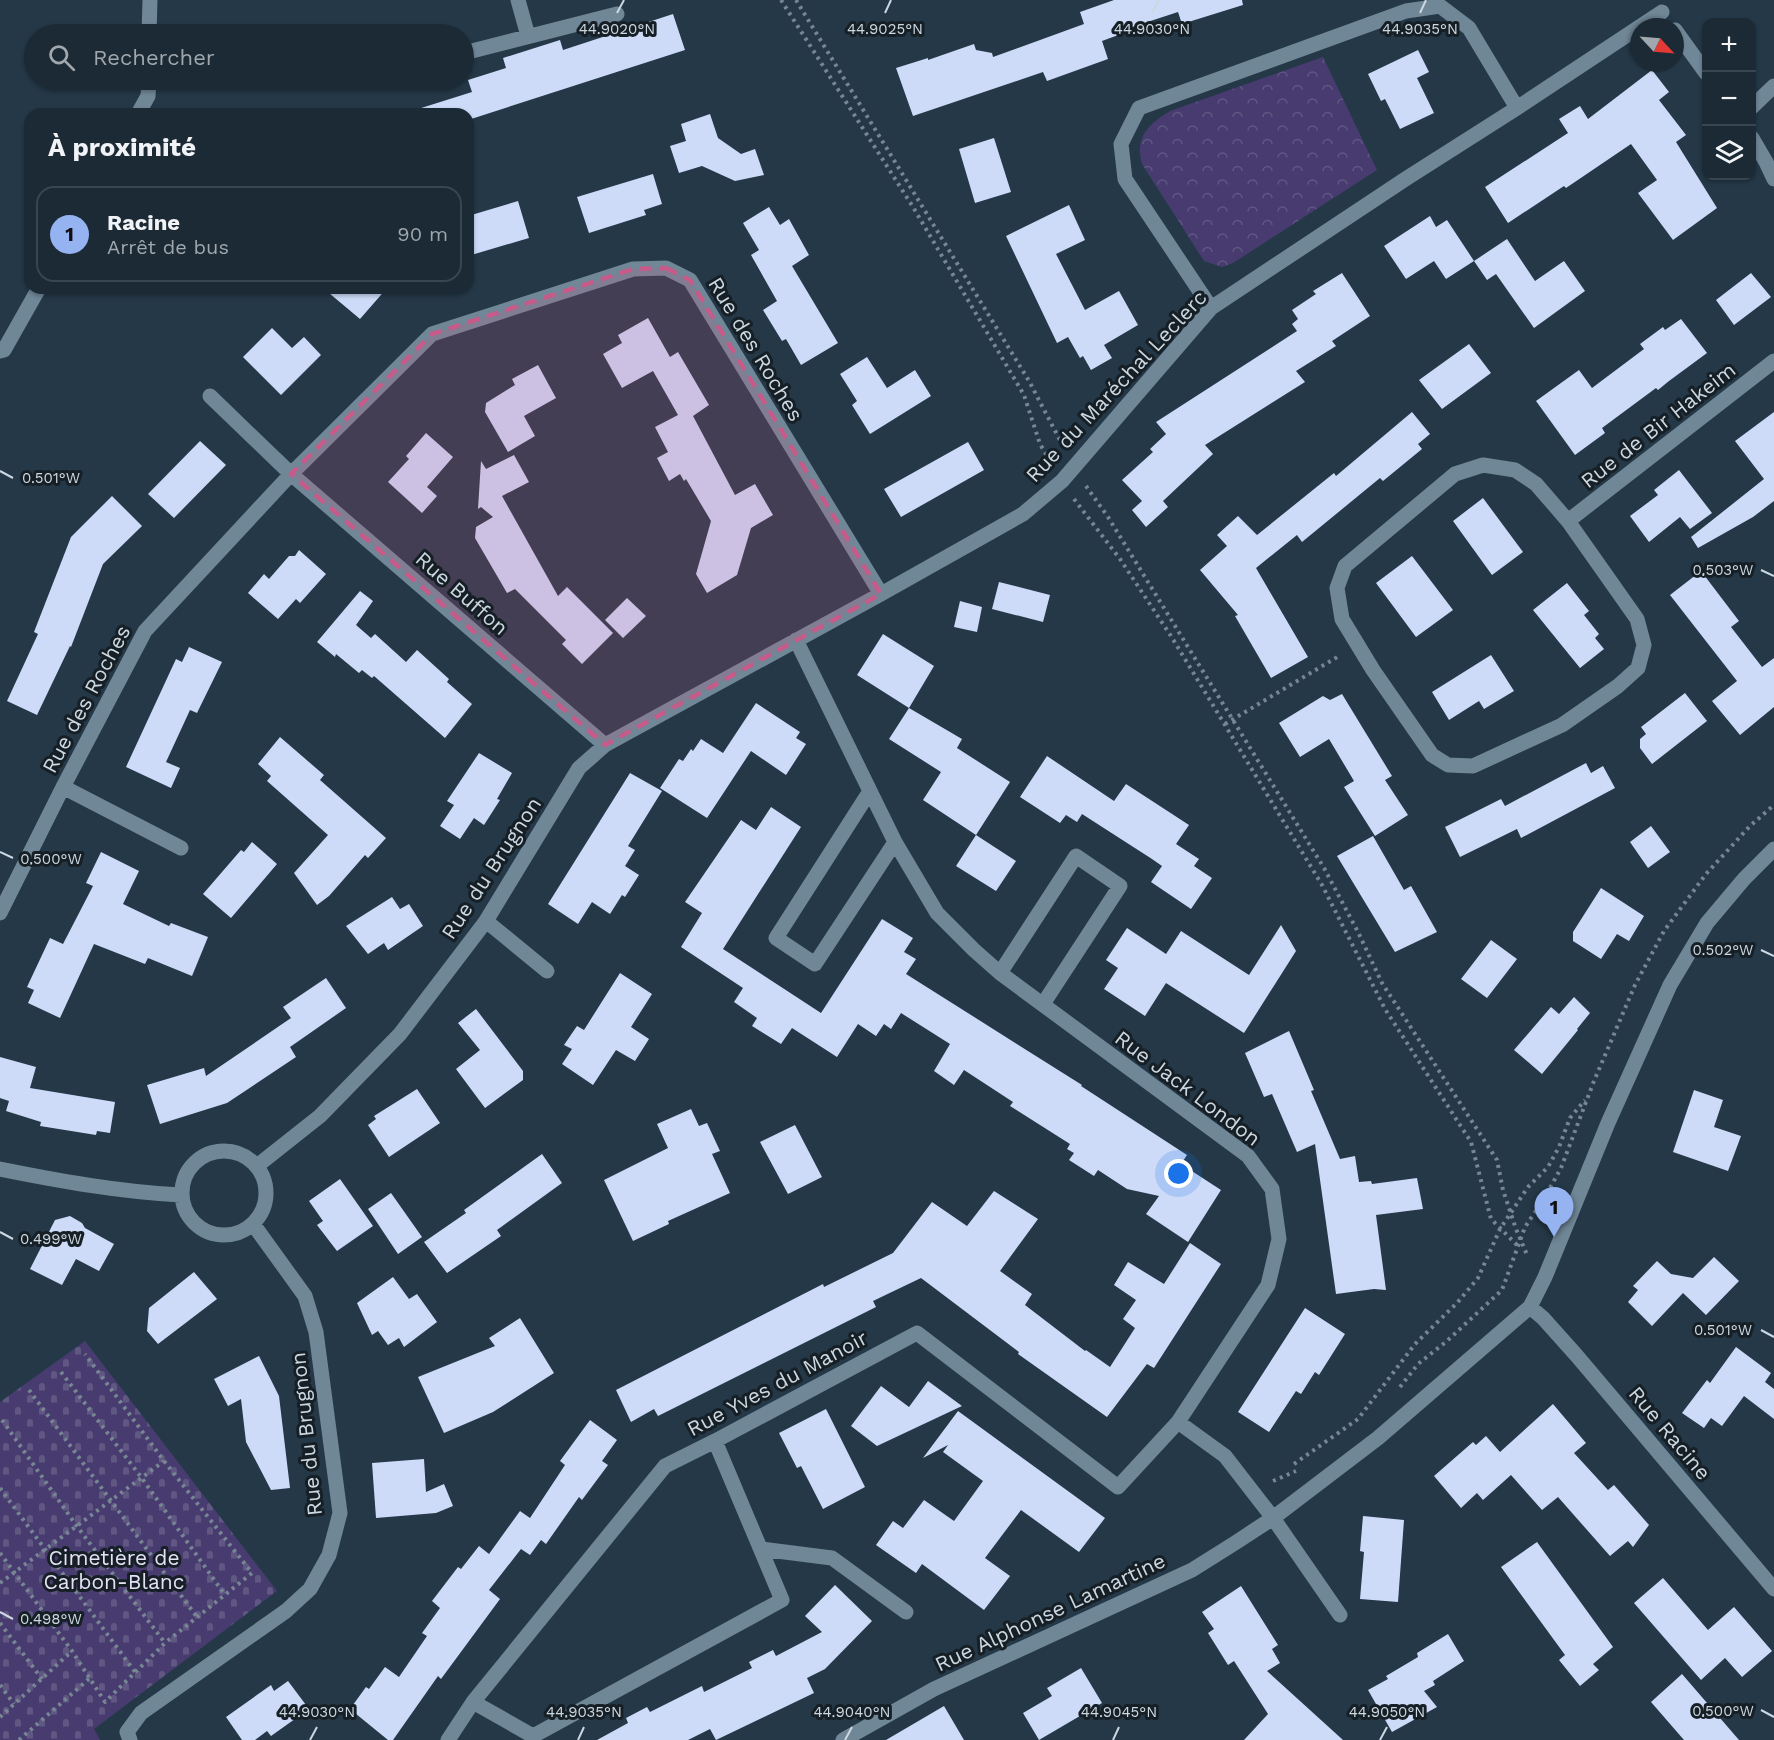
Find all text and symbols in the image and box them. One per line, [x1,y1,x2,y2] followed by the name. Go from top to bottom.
[1630,18,1684,72] north arrow
[1702,18,1756,180] map controls
[1702,18,1756,72] button: +
[579,20,655,38] text: 44.9020°N
[847,20,923,38] text: 44.9025°N
[1114,20,1190,38] text: 44.9030°N
[1382,20,1458,38] text: 44.9035°N
[24,24,474,90] search box
[45,41,78,74] icon: search
[93,45,215,70] text: Rechercher
[1702,72,1756,126] button: −
[1702,126,1756,180] button: layers
[48,132,196,162] text: À proximité
[107,210,180,235] text: Racine
[65,222,74,246] text: 1
[397,222,448,246] text: 90 m
[107,235,229,259] text: Arrêt de bus
[703,272,809,426] street label: Rue des Roches
[1020,285,1212,487] street label: Rue du Maréchal Leclerc
[1576,357,1740,493] street label: Rue de Bir Hakeim
[22,469,80,487] text: 0.501°W
[411,546,513,640] street label: Rue Buffon
[1693,561,1753,579] text: 0.503°W
[37,621,135,777] street label: Rue des Roches
[436,792,546,944] street label: Rue du Brugnon
[20,850,82,868] text: 0.500°W
[1692,941,1754,959] text: 0.502°W
[1110,1025,1266,1151] street label: Rue Jack London
[1164,1159,1193,1188] your location
[1534,1188,1574,1237] pin: 1
[20,1230,82,1248] text: 0.499°W
[1694,1321,1752,1339] text: 0.501°W
[683,1325,872,1441] street label: Rue Yves du Manoir
[285,1351,327,1517] street label: Rue du Brugnon
[1624,1381,1716,1485] street label: Rue Racine
[43,1545,185,1594] park label: Cimetière de Carbon-Blanc
[931,1548,1169,1676] street label: Rue Alphonse Lamartine
[20,1610,82,1628] text: 0.498°W
[1692,1702,1754,1720] text: 0.500°W
[279,1703,355,1721] text: 44.9030°N
[546,1703,622,1721] text: 44.9035°N
[813,1703,891,1721] text: 44.9040°N
[1081,1703,1157,1721] text: 44.9045°N
[1349,1703,1425,1721] text: 44.9050°N

